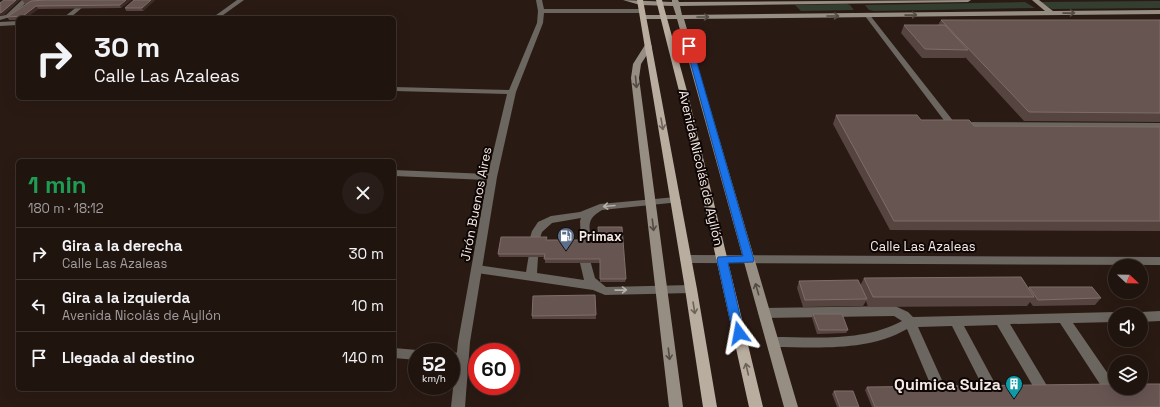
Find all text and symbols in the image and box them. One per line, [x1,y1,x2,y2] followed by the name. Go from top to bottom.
[1062,9,1075,17] one-way arrow
[904,11,917,19] one-way arrow
[826,12,839,20] one-way arrow
[696,13,709,21] one-way arrow
[94,29,160,65] text: 30 m
[672,29,706,63] pin
[28,32,80,84] icon: right
[678,35,700,57] icon: arrive
[94,64,240,87] text: Calle Las Azaleas
[632,75,639,88] one-way arrow
[675,89,727,247] street label: Avenida Nicolás de Ayllón
[658,117,666,130] one-way arrow
[457,145,495,262] street label: Jirón Buenos Aires
[28,169,87,200] text: 1 min
[342,172,384,214] button: close
[28,200,104,217] text: 180 m · 18:12
[603,202,616,209] one-way arrow
[650,218,657,231] one-way arrow
[556,226,576,251] fuel station icon: Primax
[579,228,622,245] place label: Primax
[62,236,182,255] text: Gira a la derecha
[870,238,976,255] street label: Calle Las Azaleas
[28,243,50,265] icon: right
[349,244,384,263] text: 30 m
[62,255,167,272] text: Calle Las Azaleas
[1108,259,1148,299] north arrow
[1108,259,1148,395] map controls
[753,282,760,295] one-way arrow
[614,287,627,294] one-way arrow
[62,288,190,307] text: Gira a la izquierda
[28,295,50,317] icon: left
[351,296,384,315] text: 10 m
[690,301,698,314] one-way arrow
[62,307,221,324] text: Avenida Nicolás de Ayllón
[1108,307,1148,347] button: sound
[718,312,760,354] position arrow
[468,343,520,395] speed limit sign: 60
[28,347,50,369] icon: arrive
[665,347,673,360] one-way arrow
[62,348,195,367] text: Llegada al destino
[342,348,384,367] text: 140 m
[422,351,446,377] text: 52
[1108,355,1148,395] button: layers
[743,363,750,376] one-way arrow
[422,372,446,385] text: km/h
[894,374,1001,395] place label: Quimica Suiza
[1004,374,1024,399] building icon: Quimica Suiza

